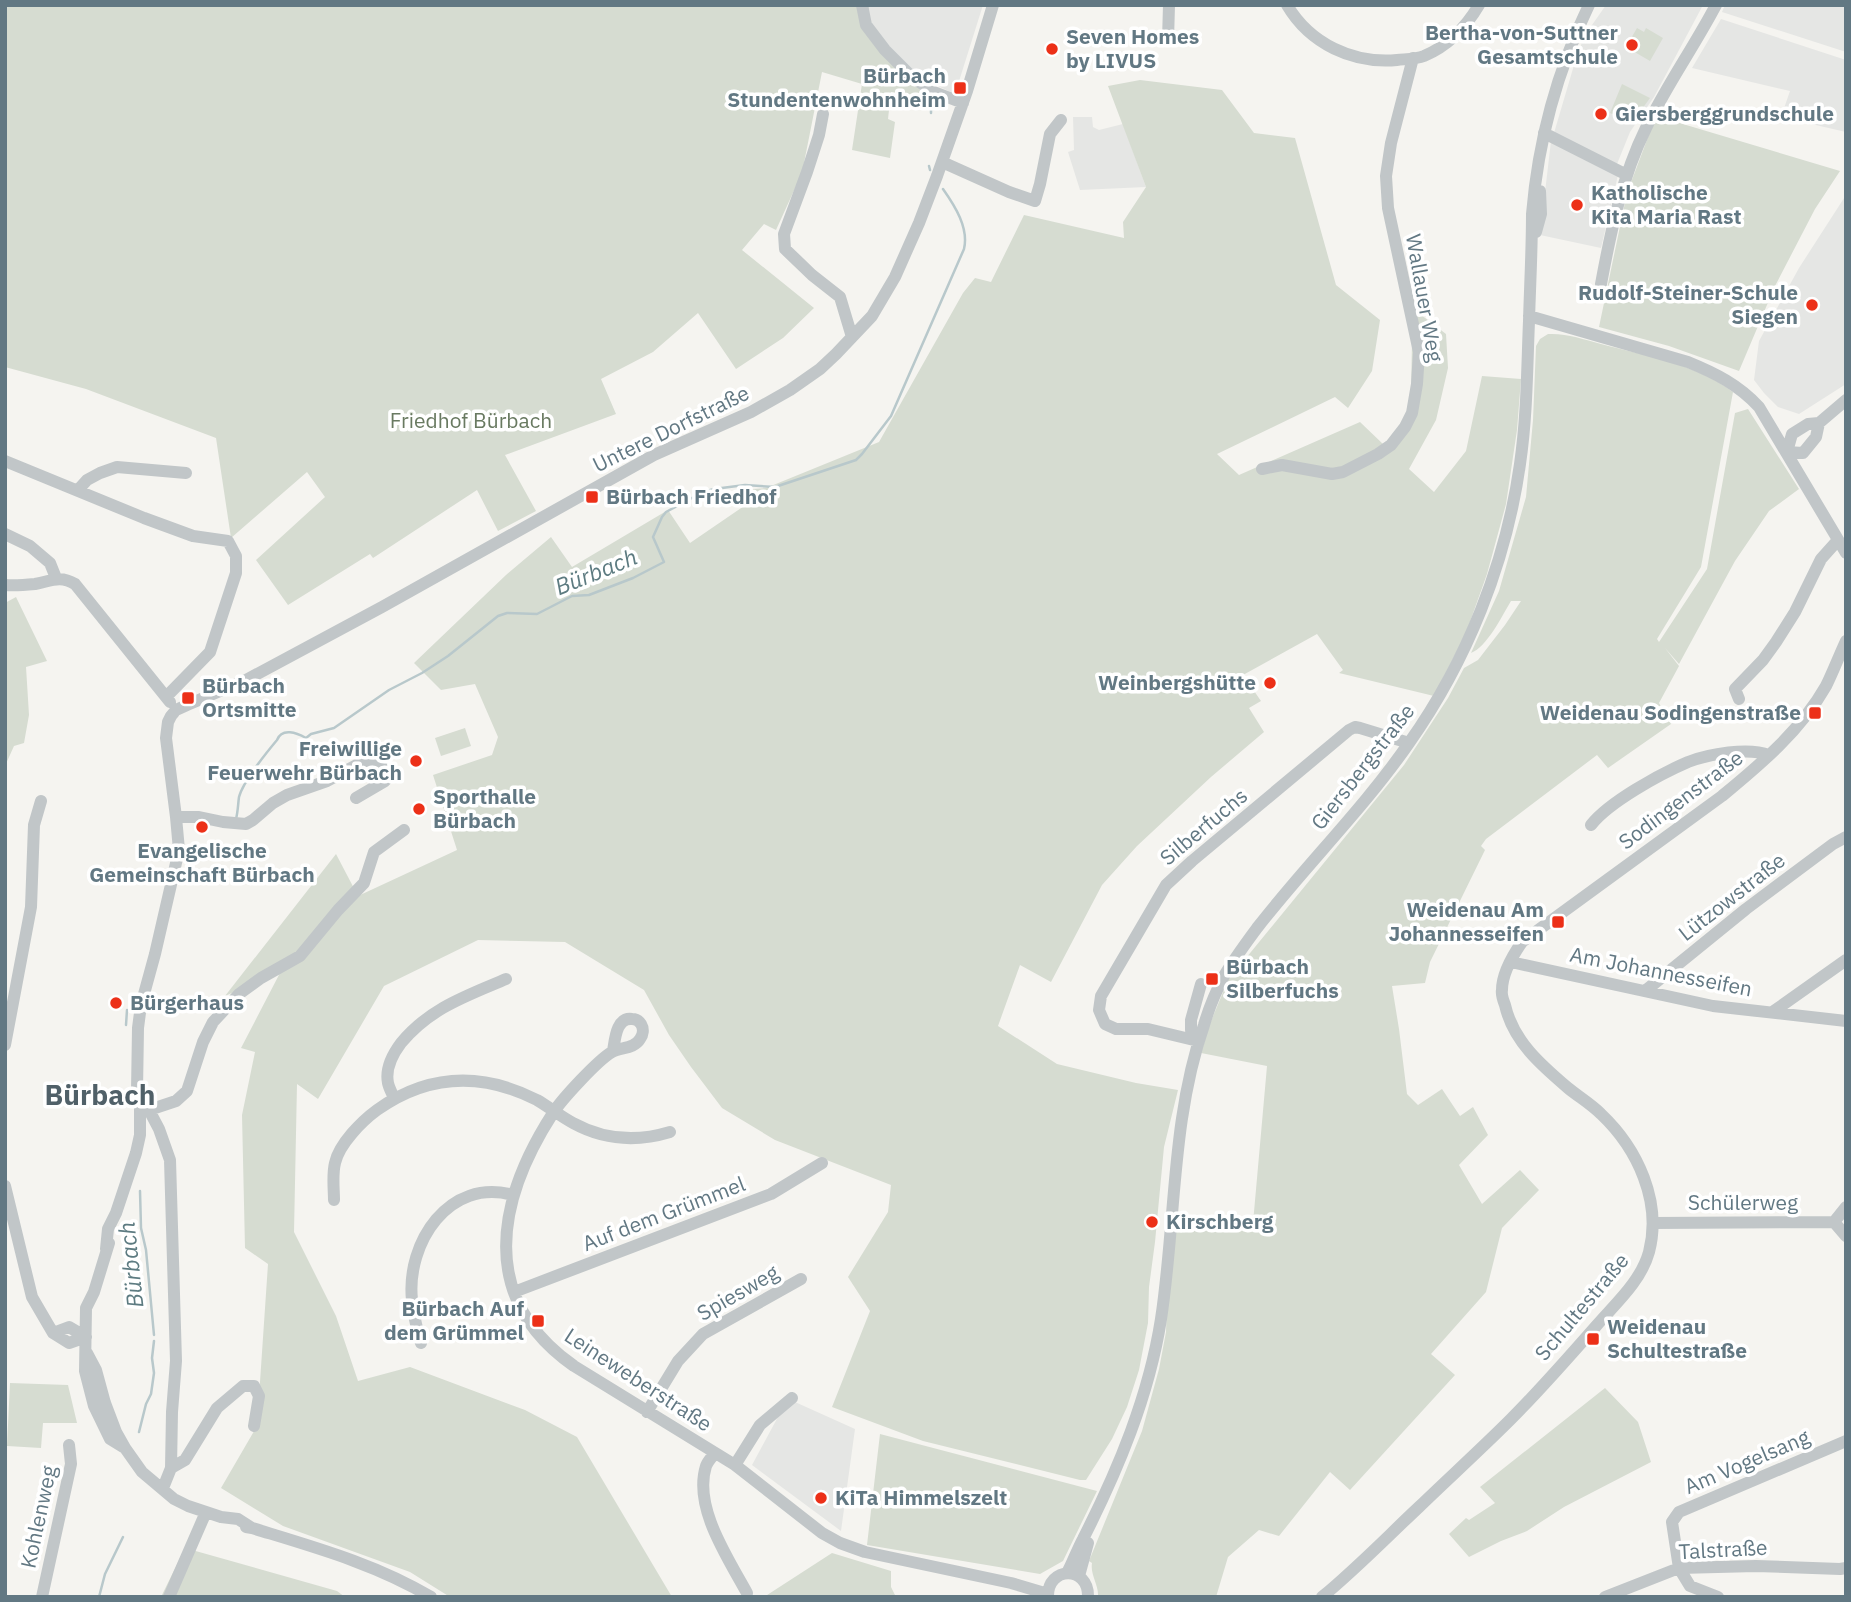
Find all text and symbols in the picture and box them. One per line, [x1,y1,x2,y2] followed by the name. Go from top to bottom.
[1425,18,1619,70] place label: Bertha-von-Suttner Gesamtschule
[1066,22,1199,74] place label: Seven Homes by LIVUS
[1624,37,1640,53] marker: Bertha-von-Suttner Gesamtschule
[1044,41,1060,57] marker: Seven Homes by LIVUS
[727,61,946,113] place label: Bürbach Stundentenwohnheim
[952,80,968,96] marker: Bürbach Stundentenwohnheim
[1615,99,1834,127] place label: Giersberggrundschule
[1593,106,1609,122] marker: Giersberggrundschule
[1591,178,1741,230] place label: Katholische Kita Maria Rast
[1569,197,1585,213] marker: Katholische Kita Maria Rast
[1400,232,1450,364] street label: Wallauer Weg
[1578,278,1798,330] place label: Rudolf-Steiner-Schule Siegen
[1804,297,1820,313] marker: Rudolf-Steiner-Schule Siegen
[588,378,753,478] street label: Untere Dorfstraße
[390,406,552,434] park label: Friedhof Bürbach
[606,482,777,510] place label: Bürbach Friedhof
[584,489,600,505] marker: Bürbach Friedhof
[550,541,641,601] water label: Bürbach
[1098,668,1256,696] place label: Weinbergshütte
[202,671,297,723] place label: Bürbach Ortsmitte
[1262,675,1278,691] marker: Weinbergshütte
[180,690,196,706] marker: Bürbach Ortsmitte
[1304,698,1420,835] street label: Giersbergstraße
[1540,698,1801,726] place label: Weidenau Sodingenstraße
[1807,705,1823,721] marker: Weidenau Sodingenstraße
[207,734,402,786] place label: Freiwillige Feuerwehr Bürbach
[1612,743,1748,855] street label: Sodingenstraße
[408,753,424,769] marker: Freiwillige Feuerwehr Bürbach
[1154,781,1253,871] street label: Silberfuchs
[433,782,536,834] place label: Sporthalle Bürbach
[411,801,427,817] marker: Sporthalle Bürbach
[194,819,210,835] marker: Evangelische Gemeinschaft Bürbach
[89,836,315,888] place label: Evangelische Gemeinschaft Bürbach
[1672,846,1790,947] street label: Lützowstraße
[1388,895,1544,947] place label: Weidenau Am Johannesseifen
[1550,914,1566,930] marker: Weidenau Am Johannesseifen
[1568,940,1755,1002] street label: Am Johannesseifen
[1226,952,1339,1004] place label: Bürbach Silberfuchs
[1204,971,1220,987] marker: Bürbach Silberfuchs
[130,988,244,1016] place label: Bürgerhaus
[108,995,124,1011] marker: Bürgerhaus
[45,1076,155,1113] district label: Bürbach
[578,1169,749,1257] street label: Auf dem Grümmel
[1688,1188,1798,1216] street label: Schülerweg
[1166,1207,1274,1235] place label: Kirschberg
[1144,1214,1160,1230] marker: Kirschberg
[111,1221,149,1310] water label: Bürbach
[1528,1247,1634,1366] street label: Schultestraße
[692,1258,783,1327] street label: Spiesweg
[384,1294,524,1346] place label: Bürbach Auf dem Grümmel
[1607,1312,1747,1364] place label: Weidenau Schultestraße
[530,1313,546,1329] marker: Bürbach Auf dem Grümmel
[559,1321,718,1437] street label: Leineweberstraße
[1585,1331,1601,1347] marker: Weidenau Schultestraße
[1680,1422,1813,1500] street label: Am Vogelsang
[13,1463,63,1571] street label: Kohlenweg
[835,1483,1007,1511] place label: KiTa Himmelszelt
[813,1490,829,1506] marker: KiTa Himmelszelt
[1678,1533,1768,1565] street label: Talstraße

